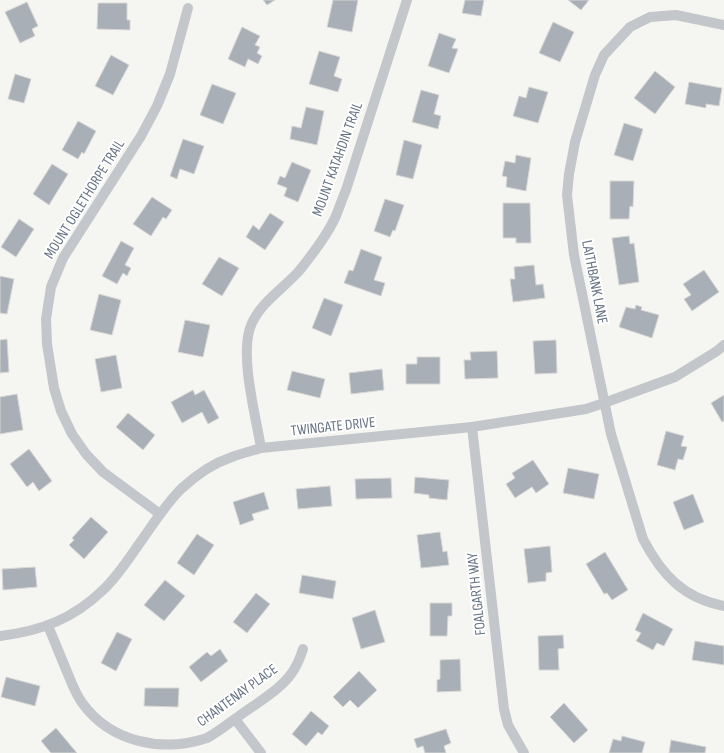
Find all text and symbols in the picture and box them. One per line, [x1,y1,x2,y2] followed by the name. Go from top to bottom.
[308,99,367,219] street label: MOUNT KATAHDIN TRAIL
[40,136,129,263] street label: MOUNT OGLETHORPE TRAIL
[577,239,612,326] street label: LAITHBANK LANE
[290,413,376,440] street label: TWINGATE DRIVE
[463,551,490,636] street label: FOALGARTH WAY
[193,660,281,731] street label: CHANTENAY PLACE

